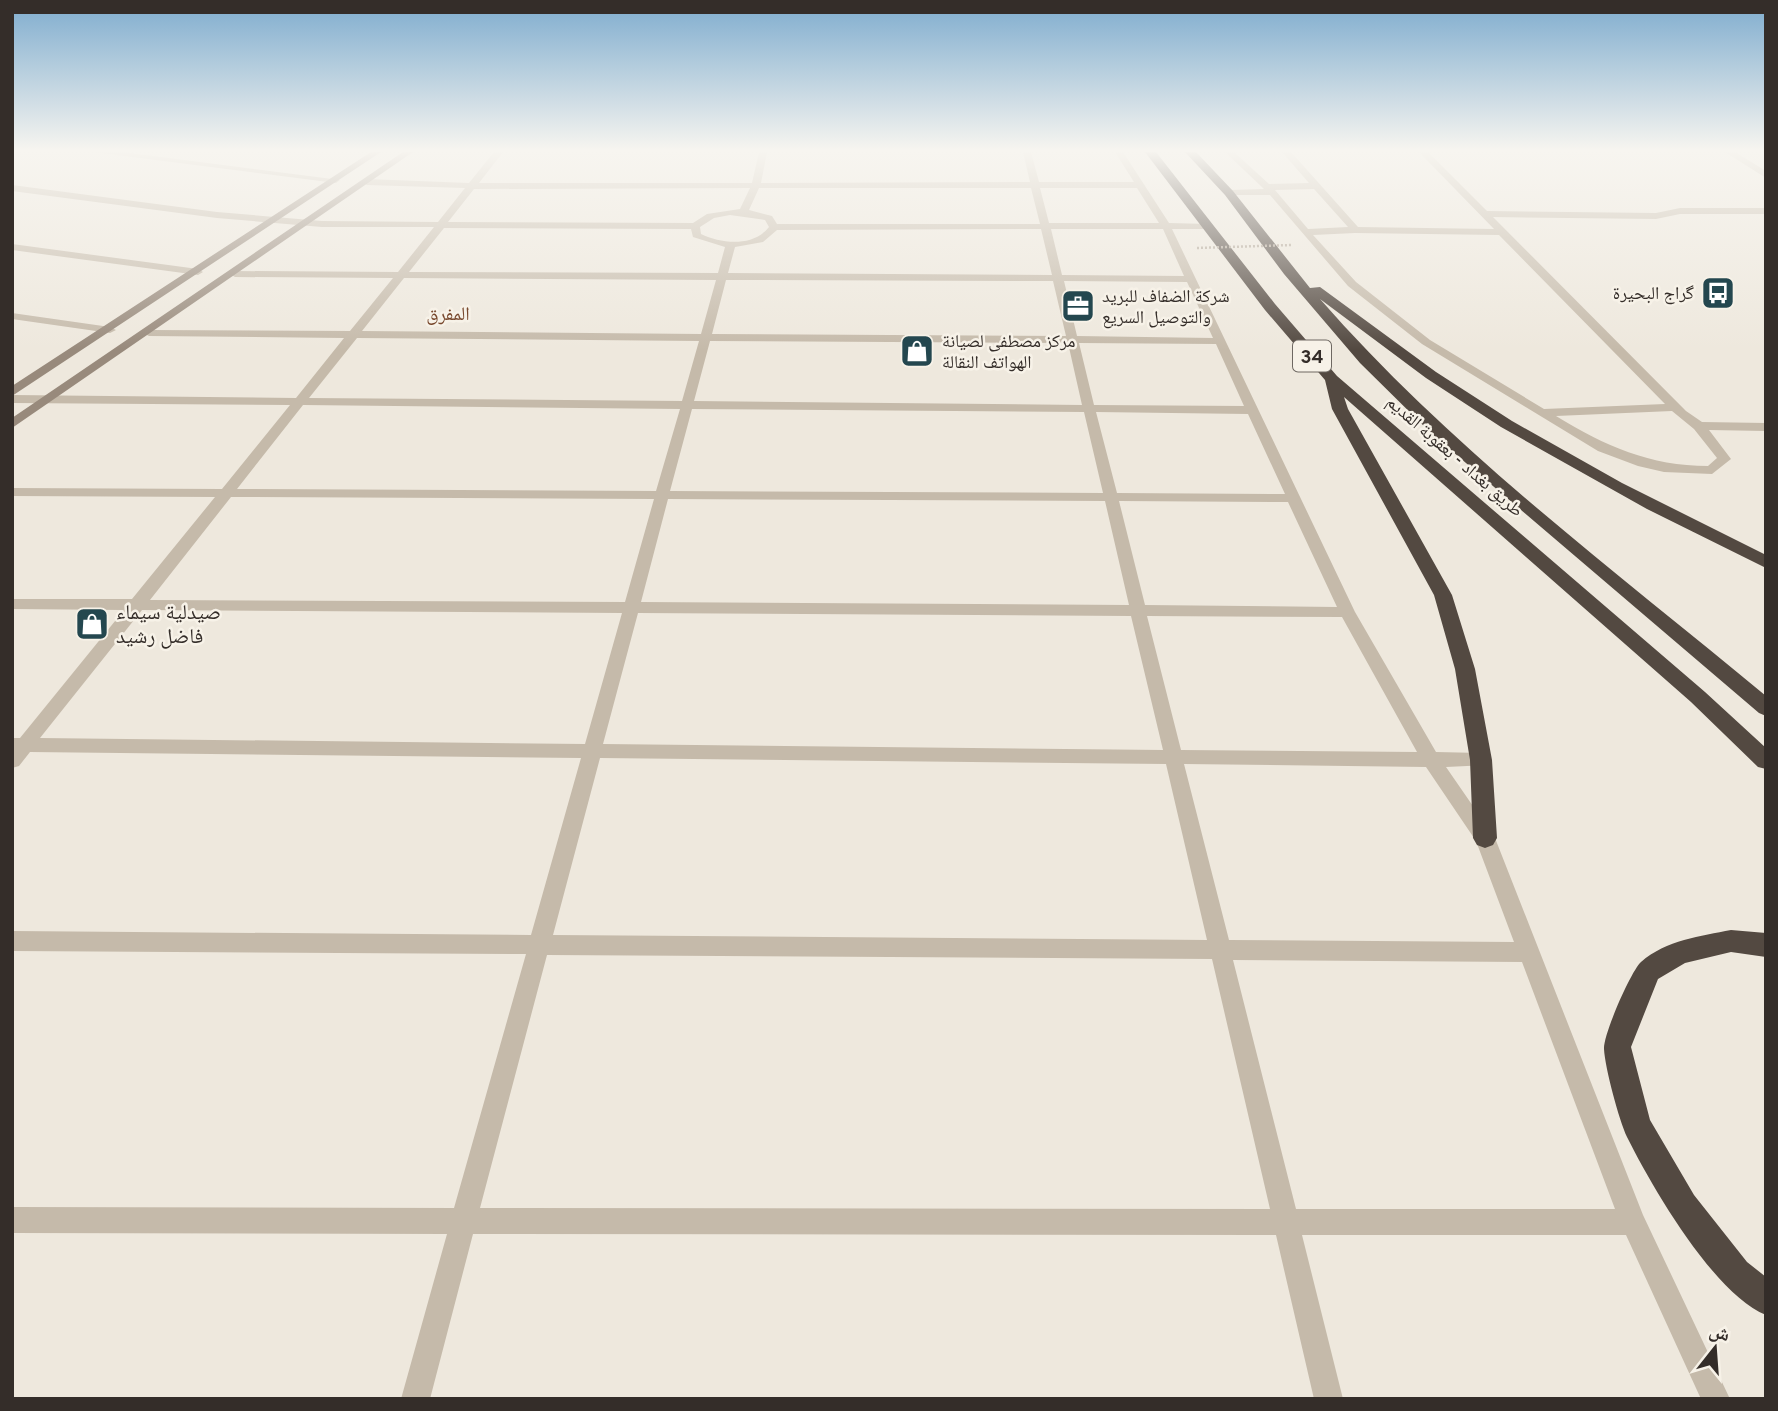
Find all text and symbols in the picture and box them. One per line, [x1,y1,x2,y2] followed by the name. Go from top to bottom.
[1699,274,1737,312] bus stop icon: گراج البحيرة
[1613,283,1695,306] place label: گراج البحيرة
[1102,286,1230,330] place label: شركة الضفاف للبريد والتوصيل السريع
[1059,287,1097,325] office icon: شركة الضفاف للبريد والتوصيل السريع
[426,303,470,327] district label: المفرق
[942,331,1076,375] place label: مركز مصطفى لصيانة الهواتف النقالة
[898,332,936,370] shop icon: مركز مصطفى لصيانة الهواتف النقالة
[1293,340,1331,372] road number: 34
[1381,391,1527,523] street label: طريق بغداد - بعقوبة القديم
[116,600,221,651] place label: صيدلية سيماء فاضل رشيد
[73,605,111,643] shop icon: صيدلية سيماء فاضل رشيد
[1680,1313,1750,1383] north arrow
[1706,1319,1733,1348] text: ش

